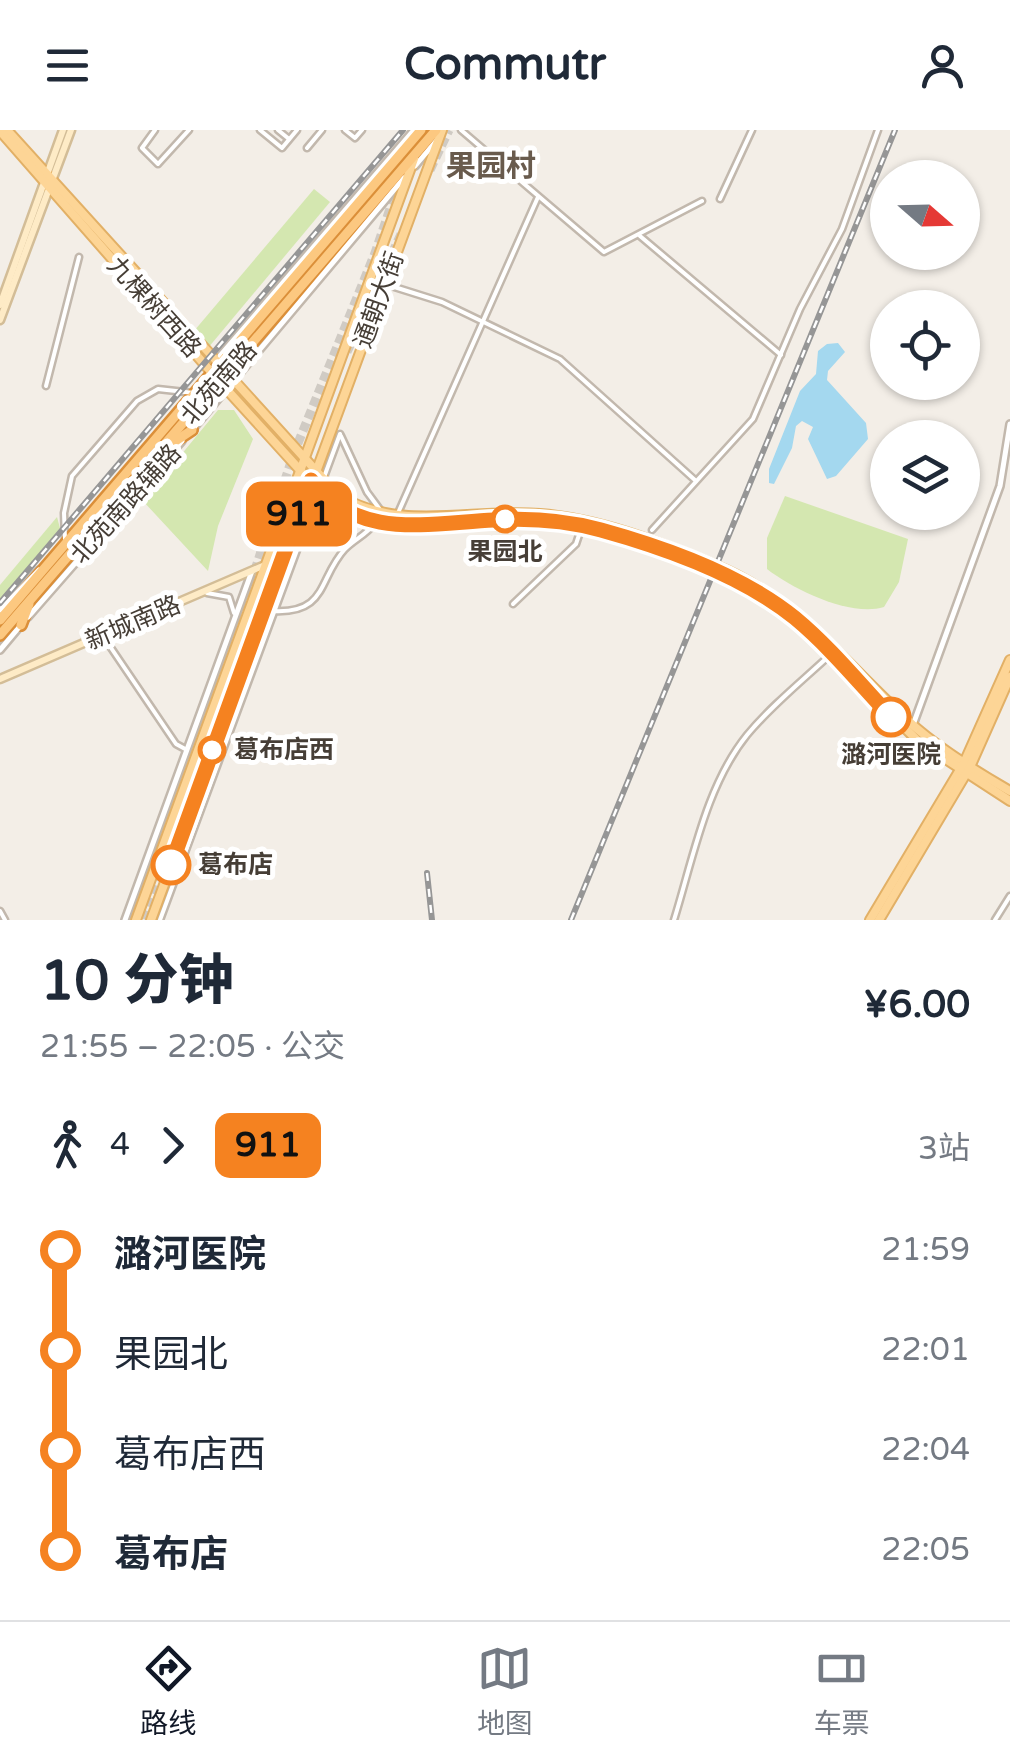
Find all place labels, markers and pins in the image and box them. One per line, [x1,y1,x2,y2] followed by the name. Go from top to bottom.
[492,506,518,532] marker: 果园北
[467,537,543,567] place label: 果园北
[872,698,910,736] marker: 潞河医院
[234,735,334,765] place label: 葛布店西
[199,737,225,763] marker: 葛布店西
[841,740,941,770] place label: 潞河医院
[152,846,190,884] marker: 葛布店
[198,850,273,880] place label: 葛布店

